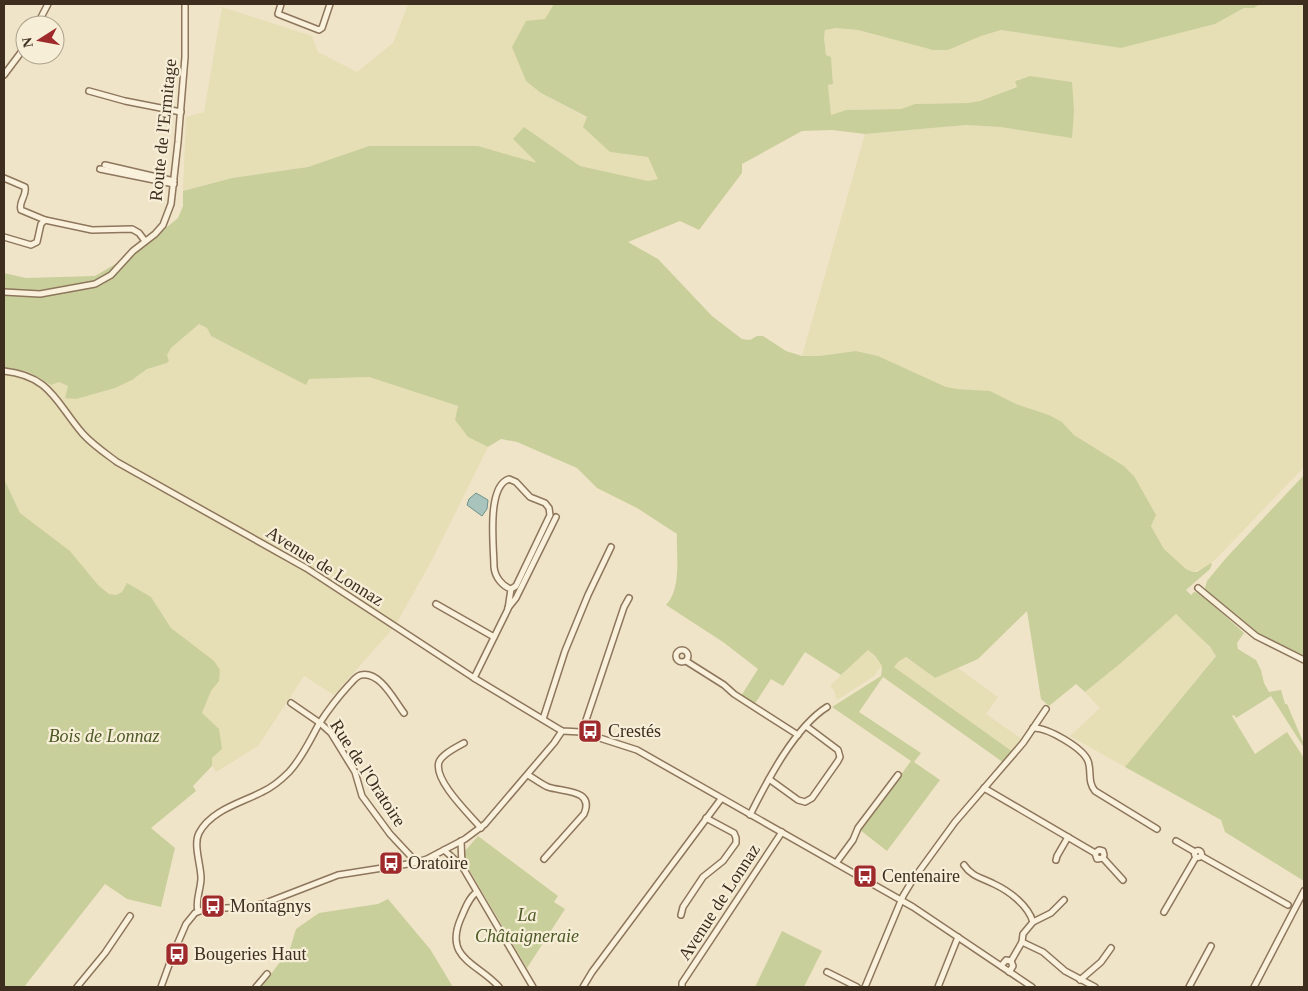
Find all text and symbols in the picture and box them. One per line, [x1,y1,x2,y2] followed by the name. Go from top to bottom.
[15,15,65,65] north arrow
[19,36,36,49] text: N
[146,58,180,202] street label: Route de l'Ermitage
[263,522,387,610] street label: Avenue de Lonnaz
[326,716,410,830] street label: Rue de l'Oratoire
[577,718,603,744] bus stop icon: Crestés
[608,721,661,741] place label: Crestés
[48,726,160,746] park label: Bois de Lonnaz
[674,840,764,964] street label: Avenue de Lonnaz
[378,850,404,876] bus stop icon: Oratoire
[408,853,468,873] place label: Oratoire
[852,863,878,889] bus stop icon: Centenaire
[882,866,960,886] place label: Centenaire
[200,893,226,919] bus stop icon: Montagnys
[230,896,311,916] place label: Montagnys
[475,905,579,946] park label: La Châtaigneraie
[164,941,190,967] bus stop icon: Bougeries Haut
[194,944,306,964] place label: Bougeries Haut

